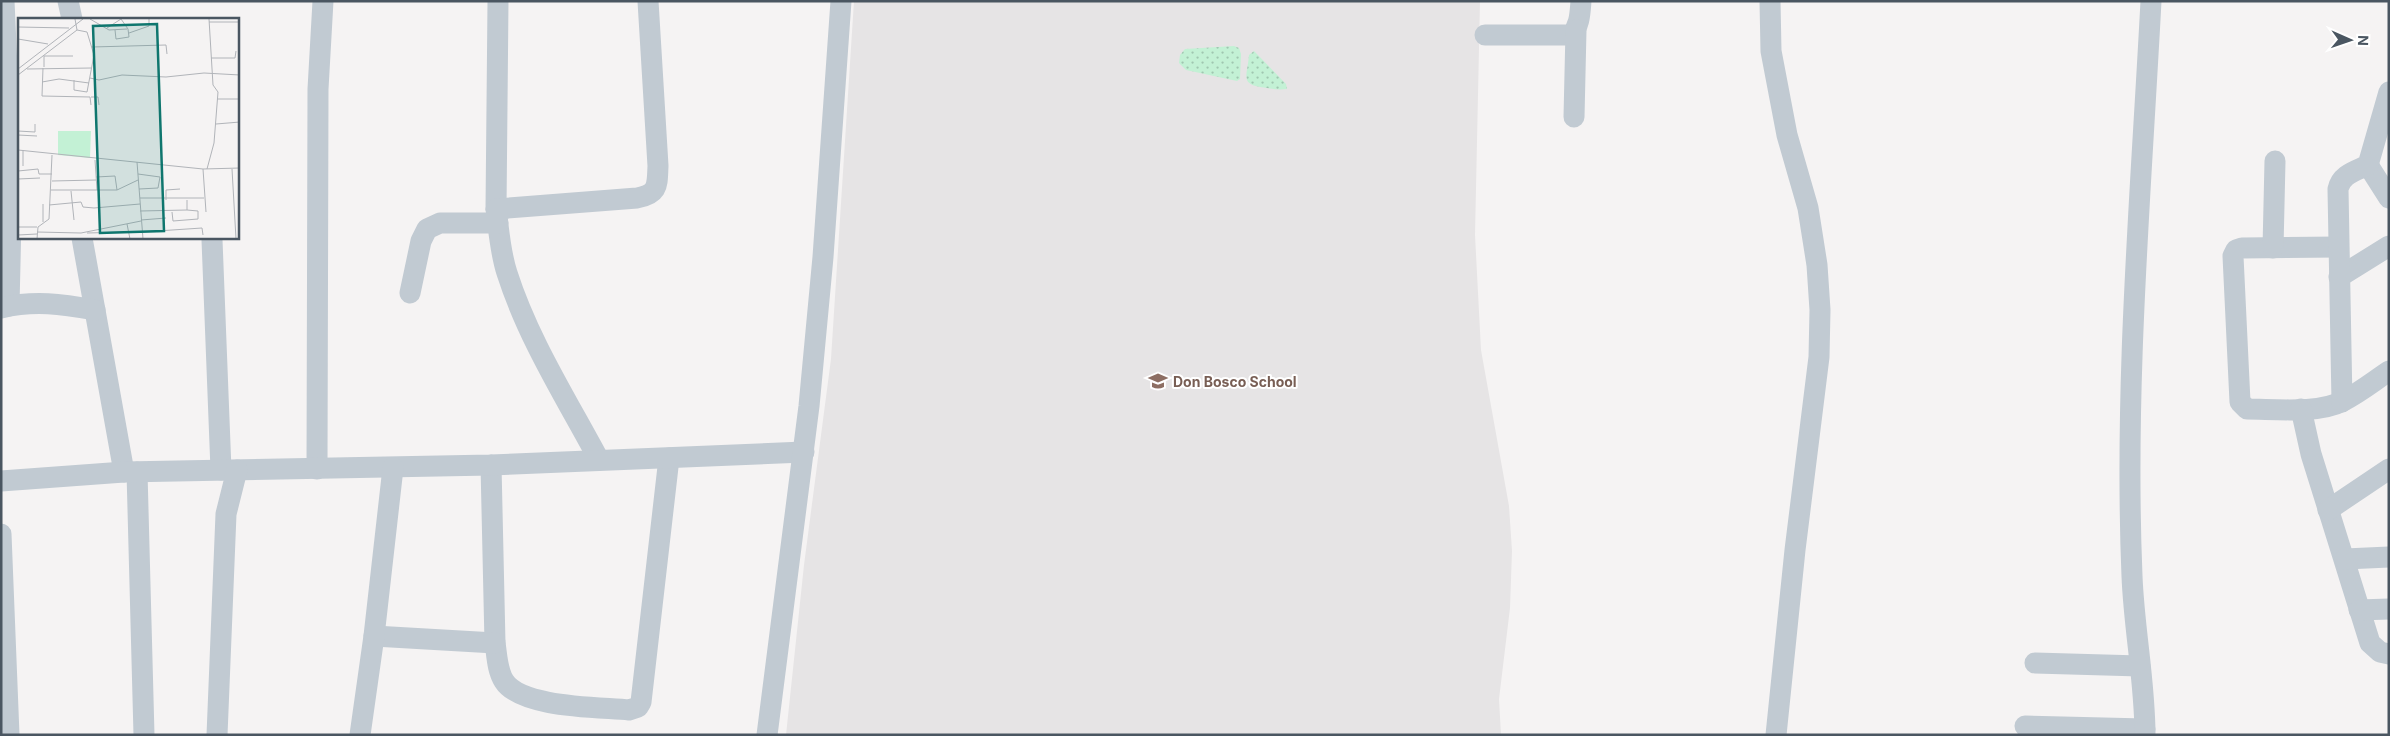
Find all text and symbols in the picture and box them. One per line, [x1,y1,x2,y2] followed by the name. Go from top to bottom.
[2325,15,2375,65] north arrow
[18,18,239,239] inset map
[2355,35,2372,46] text: N
[1147,370,1169,392] school or university icon: Don Bosco School
[1173,373,1297,390] place label: Don Bosco School

